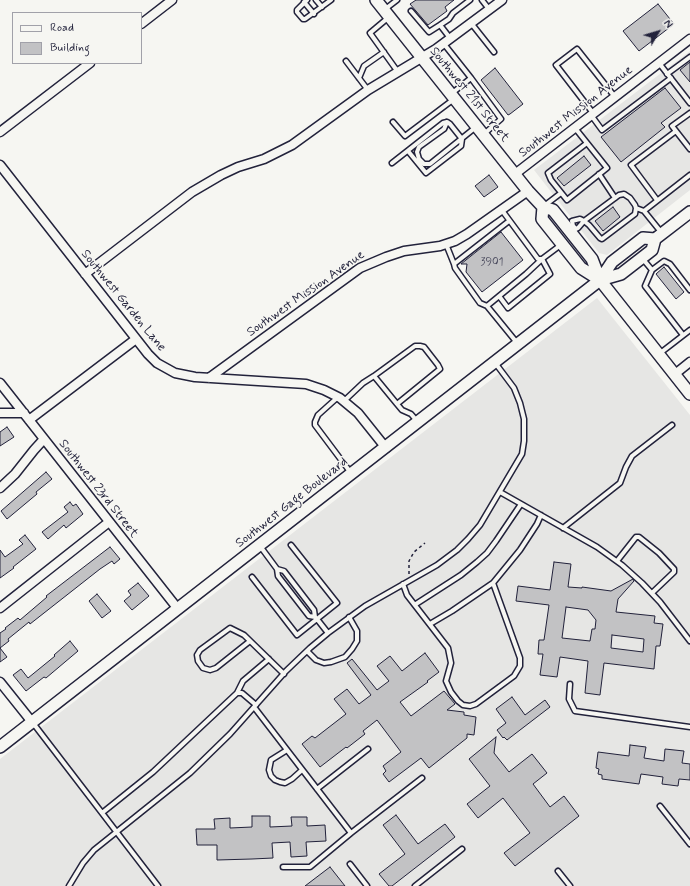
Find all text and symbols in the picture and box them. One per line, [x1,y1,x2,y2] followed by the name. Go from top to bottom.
[12,12,142,64] legend
[638,12,678,52] north arrow
[660,17,675,32] text: N
[50,20,74,36] text: Road
[50,40,90,56] text: Building
[426,44,512,146] street label: Southwest 21st Street
[516,63,636,161] street label: Southwest Mission Avenue
[77,247,169,355] street label: Southwest Garden Lane
[244,247,368,341] street label: Southwest Mission Avenue
[480,256,504,270] house number: 3901
[55,437,141,541] street label: Southwest 23rd Street
[233,454,351,552] street label: Southwest Gage Boulevard

